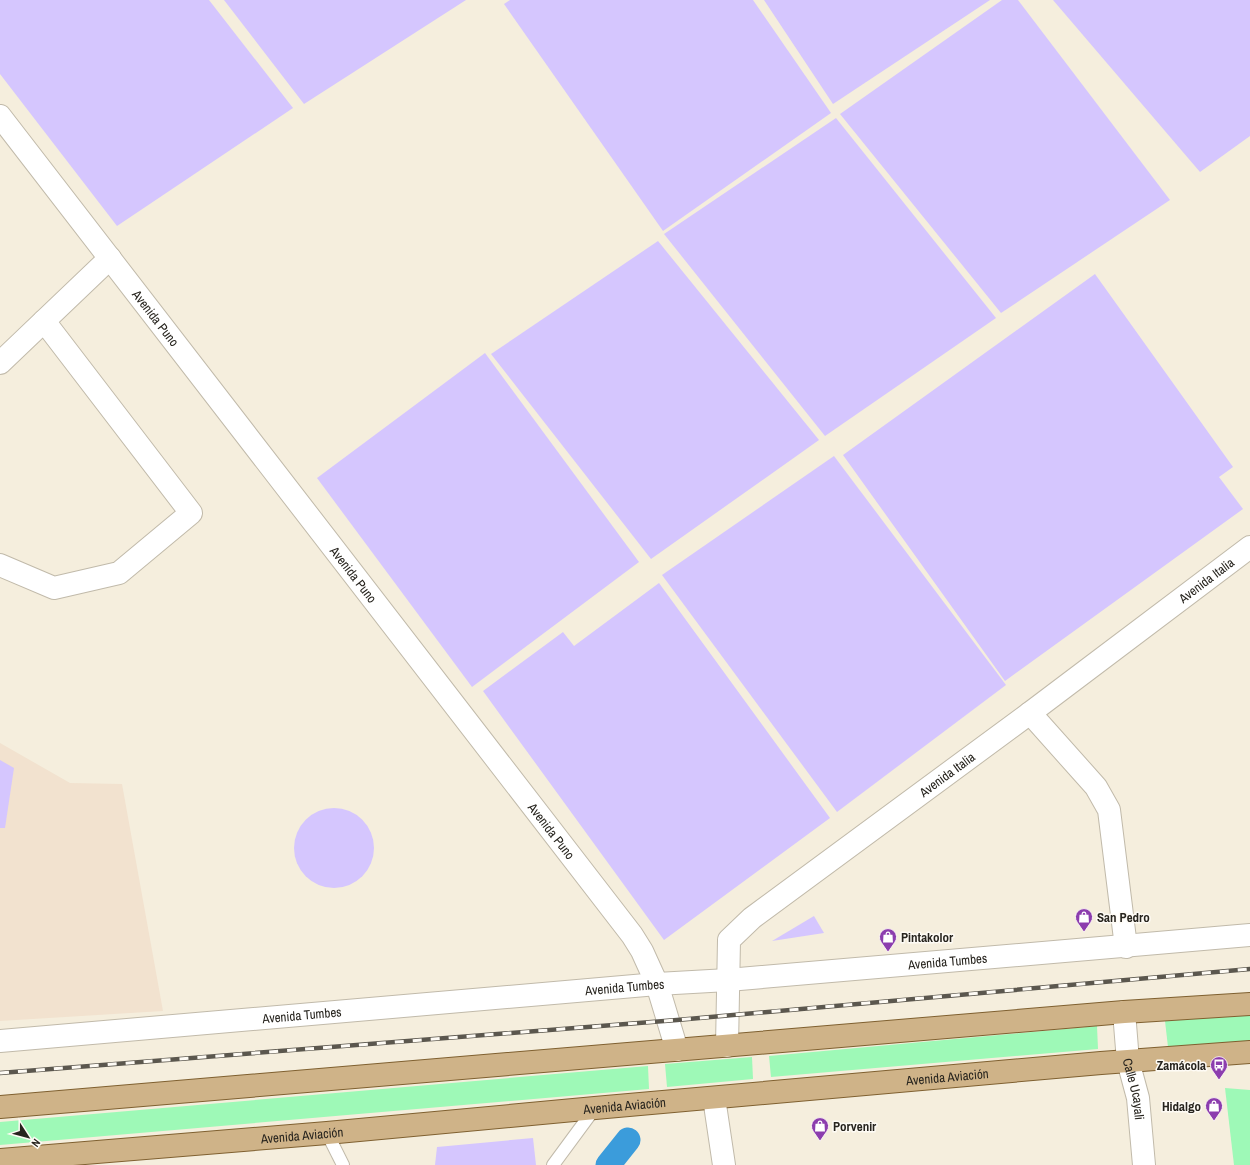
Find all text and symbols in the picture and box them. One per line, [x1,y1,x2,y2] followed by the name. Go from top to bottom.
[128,285,183,350] street label: Avenida Puno
[326,542,381,606] street label: Avenida Puno
[1174,554,1237,607] street label: Avenida Italia
[915,748,978,801] street label: Avenida Italia
[524,798,579,863] street label: Avenida Puno
[1074,907,1094,932] shop icon: San Pedro
[1097,909,1150,926] place label: San Pedro
[878,927,898,952] shop icon: Pintakolor
[901,929,954,946] place label: Pintakolor
[906,949,988,973] street label: Avenida Tumbes
[583,975,665,999] street label: Avenida Tumbes
[261,1003,342,1027] street label: Avenida Tumbes
[1209,1055,1229,1080] bus stop icon: Zamácola
[1119,1056,1148,1121] street label: Calle Ucayali
[1157,1057,1206,1074] place label: Zamácola
[904,1065,989,1089] street label: Avenida Aviación
[582,1093,667,1118] street label: Avenida Aviación
[1204,1096,1224,1121] shop icon: Hidalgo
[1162,1098,1201,1115] place label: Hidalgo
[810,1116,830,1141] shop icon: Porvenir
[8,1117,48,1157] north arrow
[833,1118,877,1135] place label: Porvenir
[259,1123,344,1147] street label: Avenida Aviación
[29,1136,44,1150] text: N

